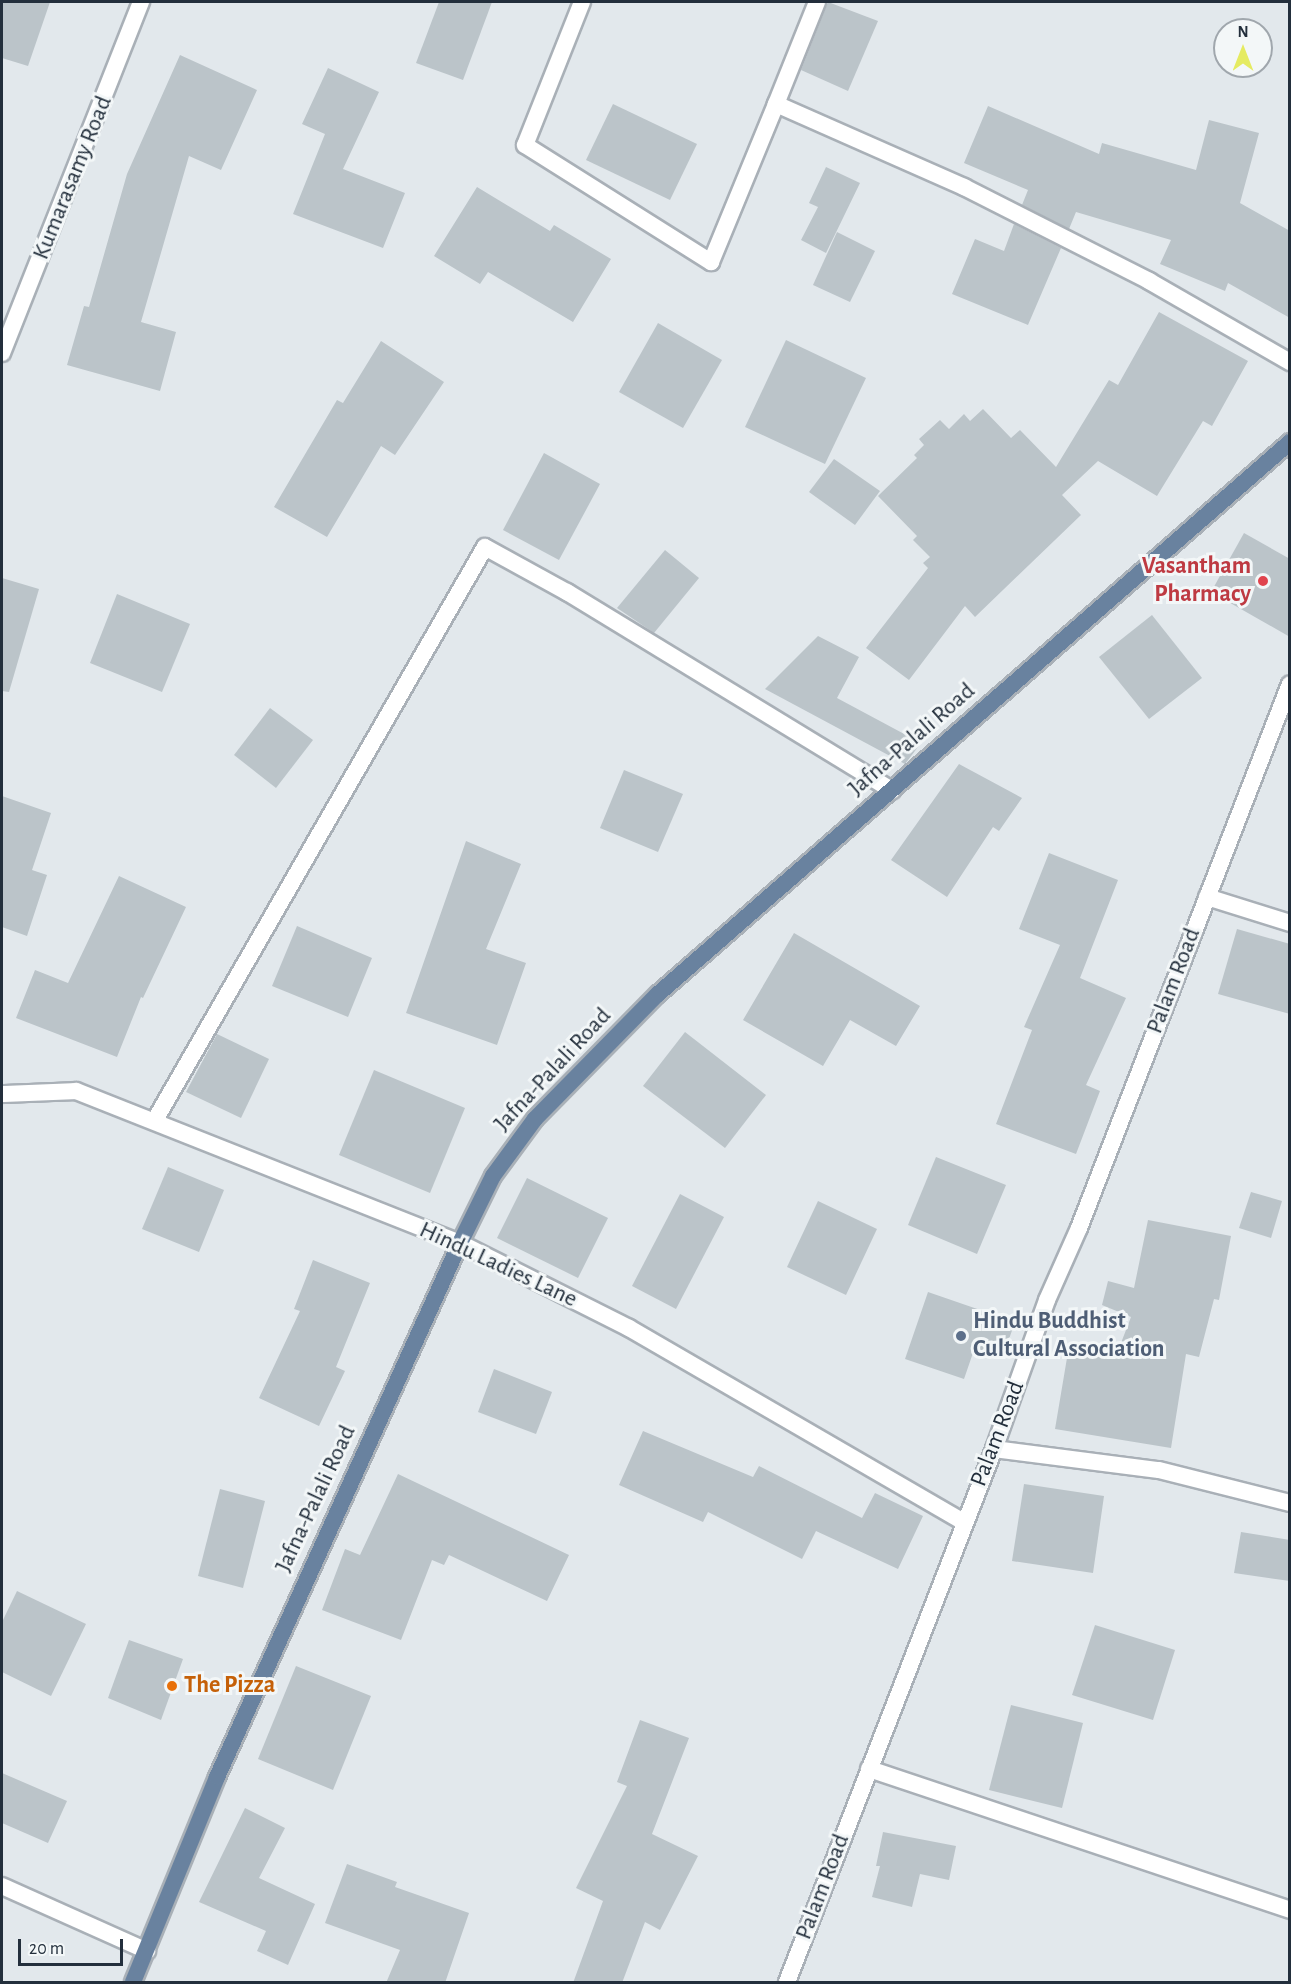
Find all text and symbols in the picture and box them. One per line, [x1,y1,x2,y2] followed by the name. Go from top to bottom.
[1213,18,1273,78] north arrow
[1237,24,1249,40] text: N
[27,92,119,264] street label: Kumarasamy Road
[1142,553,1251,609] place label: Vasantham Pharmacy
[1256,574,1270,588] marker: Vasantham Pharmacy
[843,677,981,803] street label: Jafna-Palali Road
[1141,924,1207,1038] street label: Palam Road
[488,1002,618,1138] street label: Jafna-Palali Road
[415,1216,581,1314] street label: Hindu Ladies Lane
[973,1308,1165,1364] place label: Hindu Buddhist Cultural Association
[954,1329,968,1343] marker: Hindu Buddhist Cultural Association
[965,1377,1031,1491] street label: Palam Road
[269,1421,363,1577] street label: Jafna-Palali Road
[184,1672,275,1700] place label: The Pizza
[165,1679,179,1693] marker: The Pizza
[790,1830,856,1944] street label: Palam Road
[21,1927,126,1965] scale bar
[29,1940,64,1958] text: 20 m

